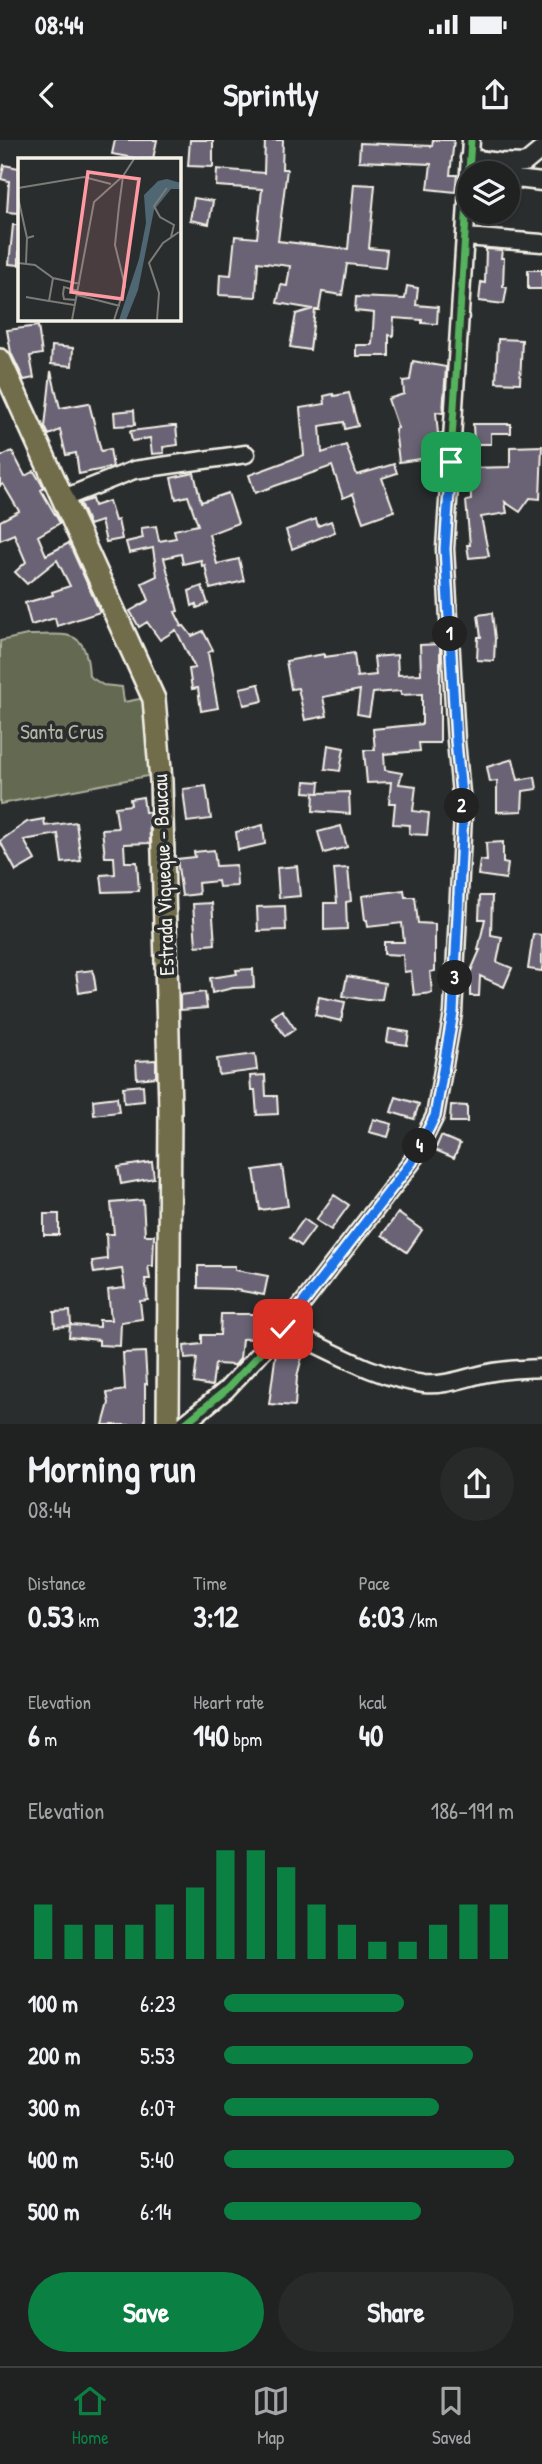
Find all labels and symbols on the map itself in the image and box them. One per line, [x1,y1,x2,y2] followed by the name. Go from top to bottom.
[18,158,180,320] inset map
[421,432,481,492] pin
[433,616,468,652] pin: 1
[20,717,104,746] park label: Santa Crus
[145,773,181,976] street label: Estrada Viqueque - Baucau
[444,788,480,824] pin: 2
[438,960,472,996] pin: 3
[402,1128,438,1164] pin: 4
[253,1299,313,1359] pin

